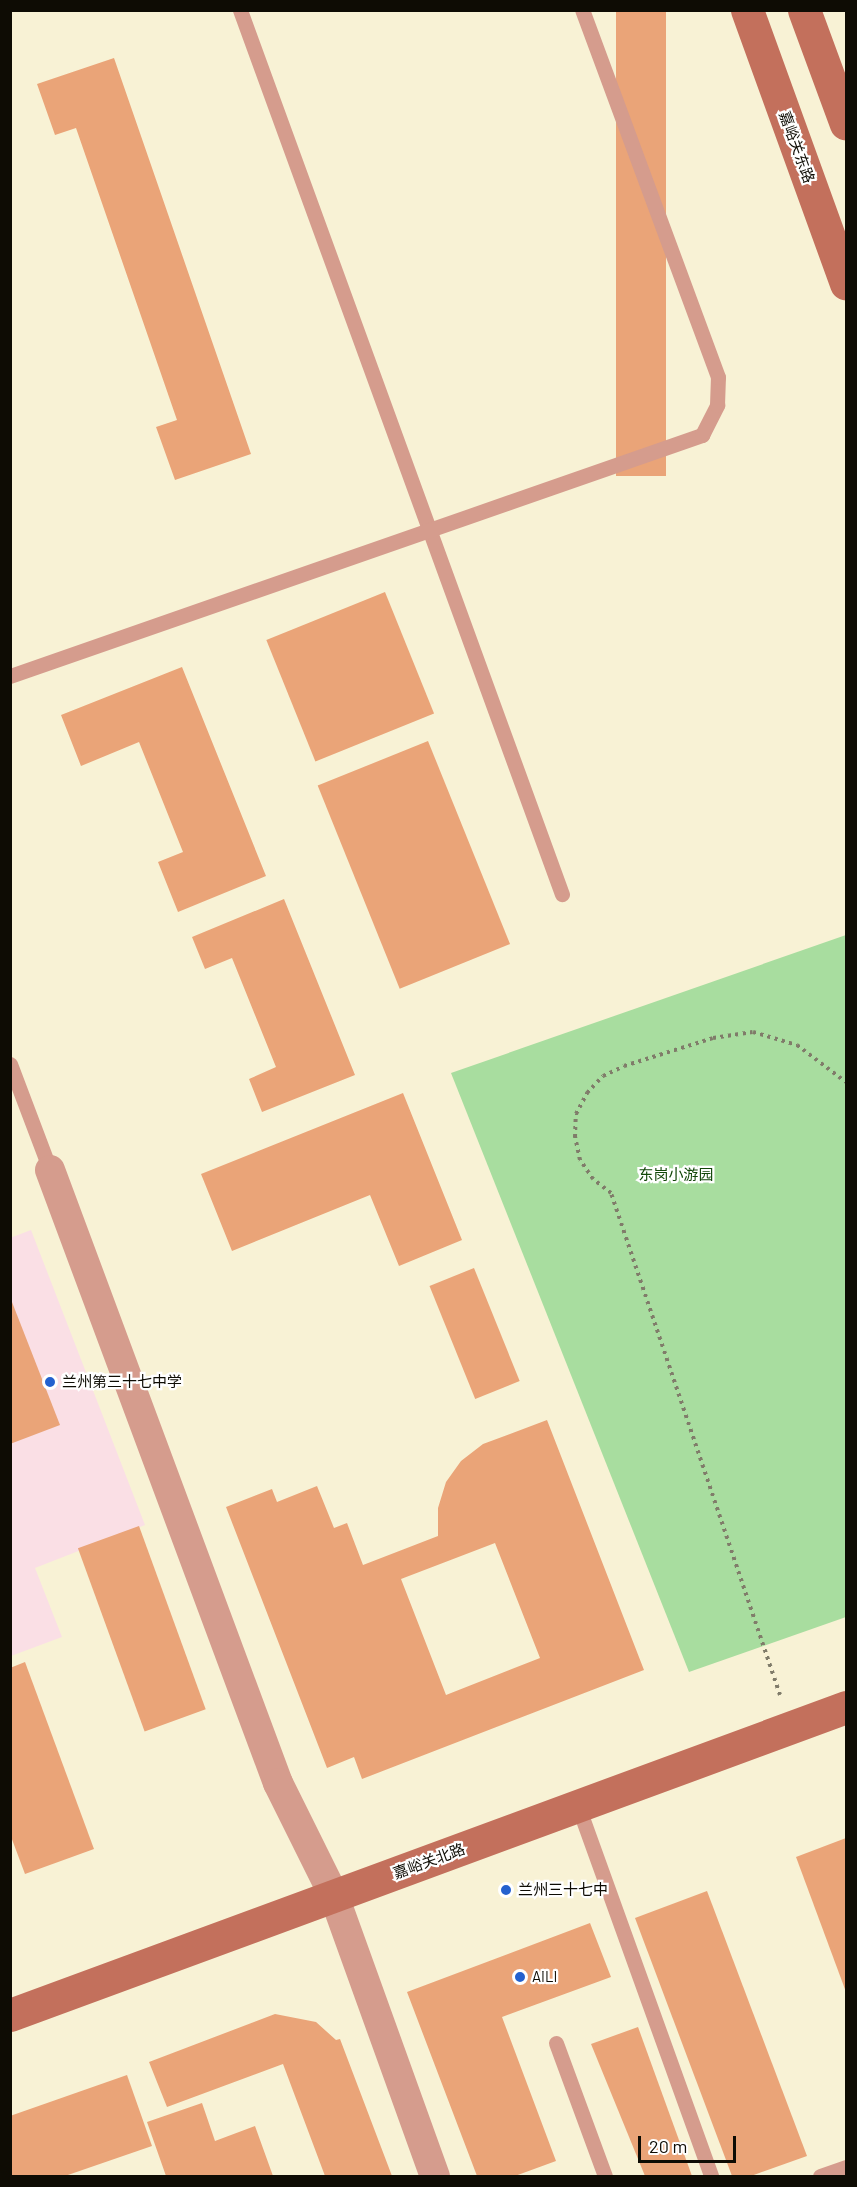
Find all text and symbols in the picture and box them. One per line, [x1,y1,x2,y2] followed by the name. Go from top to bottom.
[776,109,818,185] street label: 嘉峪关东路
[639,1166,713,1184] park label: 东岗小游园
[62,1373,182,1391] place label: 兰州第三十七中学
[43,1375,57,1389] marker: 兰州第三十七中学
[391,1840,467,1882] street label: 嘉峪关北路
[518,1881,608,1899] place label: 兰州三十七中
[499,1883,513,1897] marker: 兰州三十七中
[532,1968,557,1986] place label: AILI
[513,1970,527,1984] marker: AILI
[641,2124,738,2162] scale bar
[649,2135,687,2157] text: 20 m

